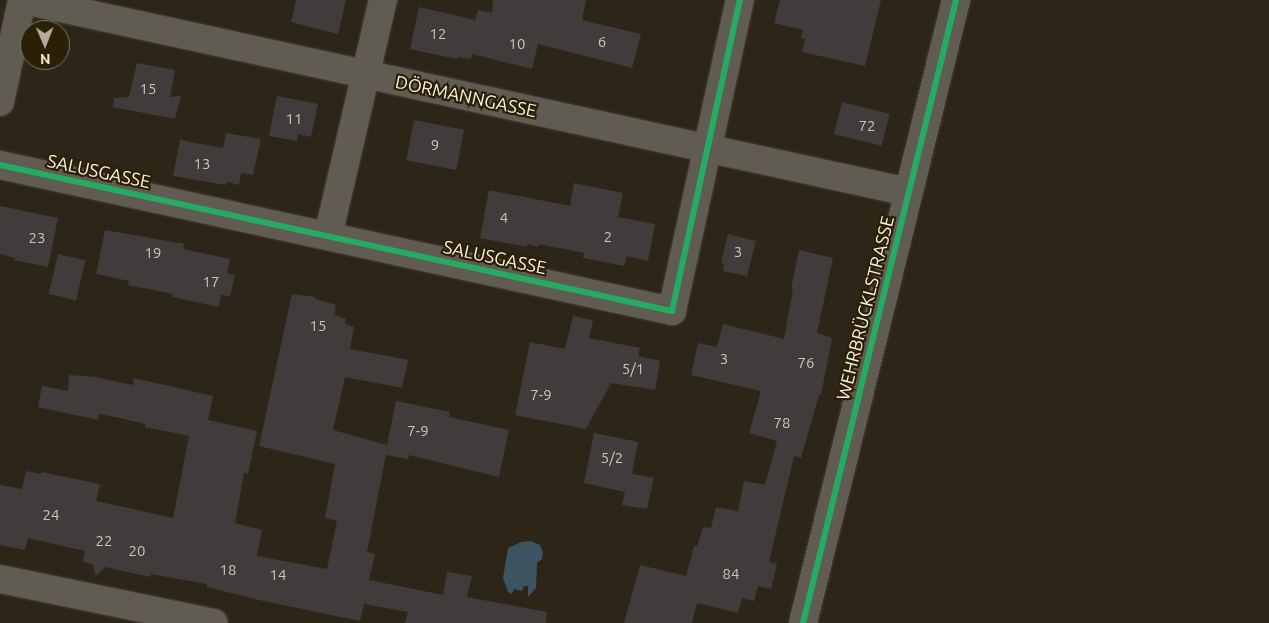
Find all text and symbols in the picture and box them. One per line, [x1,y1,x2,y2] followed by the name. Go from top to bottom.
[20,20,70,70] north arrow
[430,25,446,43] house number: 12
[598,33,606,51] house number: 6
[509,35,525,53] house number: 10
[40,51,51,67] text: N
[393,70,539,122] street label: DÖRMANNGASSE
[140,80,156,98] house number: 15
[286,110,302,128] house number: 11
[859,117,875,135] house number: 72
[431,136,439,154] house number: 9
[46,150,152,192] street label: SALUSGASSE
[194,155,210,173] house number: 13
[500,209,508,227] house number: 4
[832,214,898,402] street label: WEHRBRÜCKLSTRASSE
[604,228,612,246] house number: 2
[29,229,45,247] house number: 23
[442,236,548,278] street label: SALUSGASSE
[734,243,742,261] house number: 3
[145,244,161,262] house number: 19
[203,273,219,291] house number: 17
[310,317,326,335] house number: 15
[720,350,728,368] house number: 3
[798,354,814,372] house number: 76
[622,360,644,378] house number: 5/1
[530,386,552,404] house number: 7-9
[774,414,790,432] house number: 78
[407,422,429,440] house number: 7-9
[601,449,623,467] house number: 5/2
[43,506,59,524] house number: 24
[96,532,112,550] house number: 22
[129,542,145,560] house number: 20
[220,561,236,579] house number: 18
[723,565,739,583] house number: 84
[270,566,286,584] house number: 14

